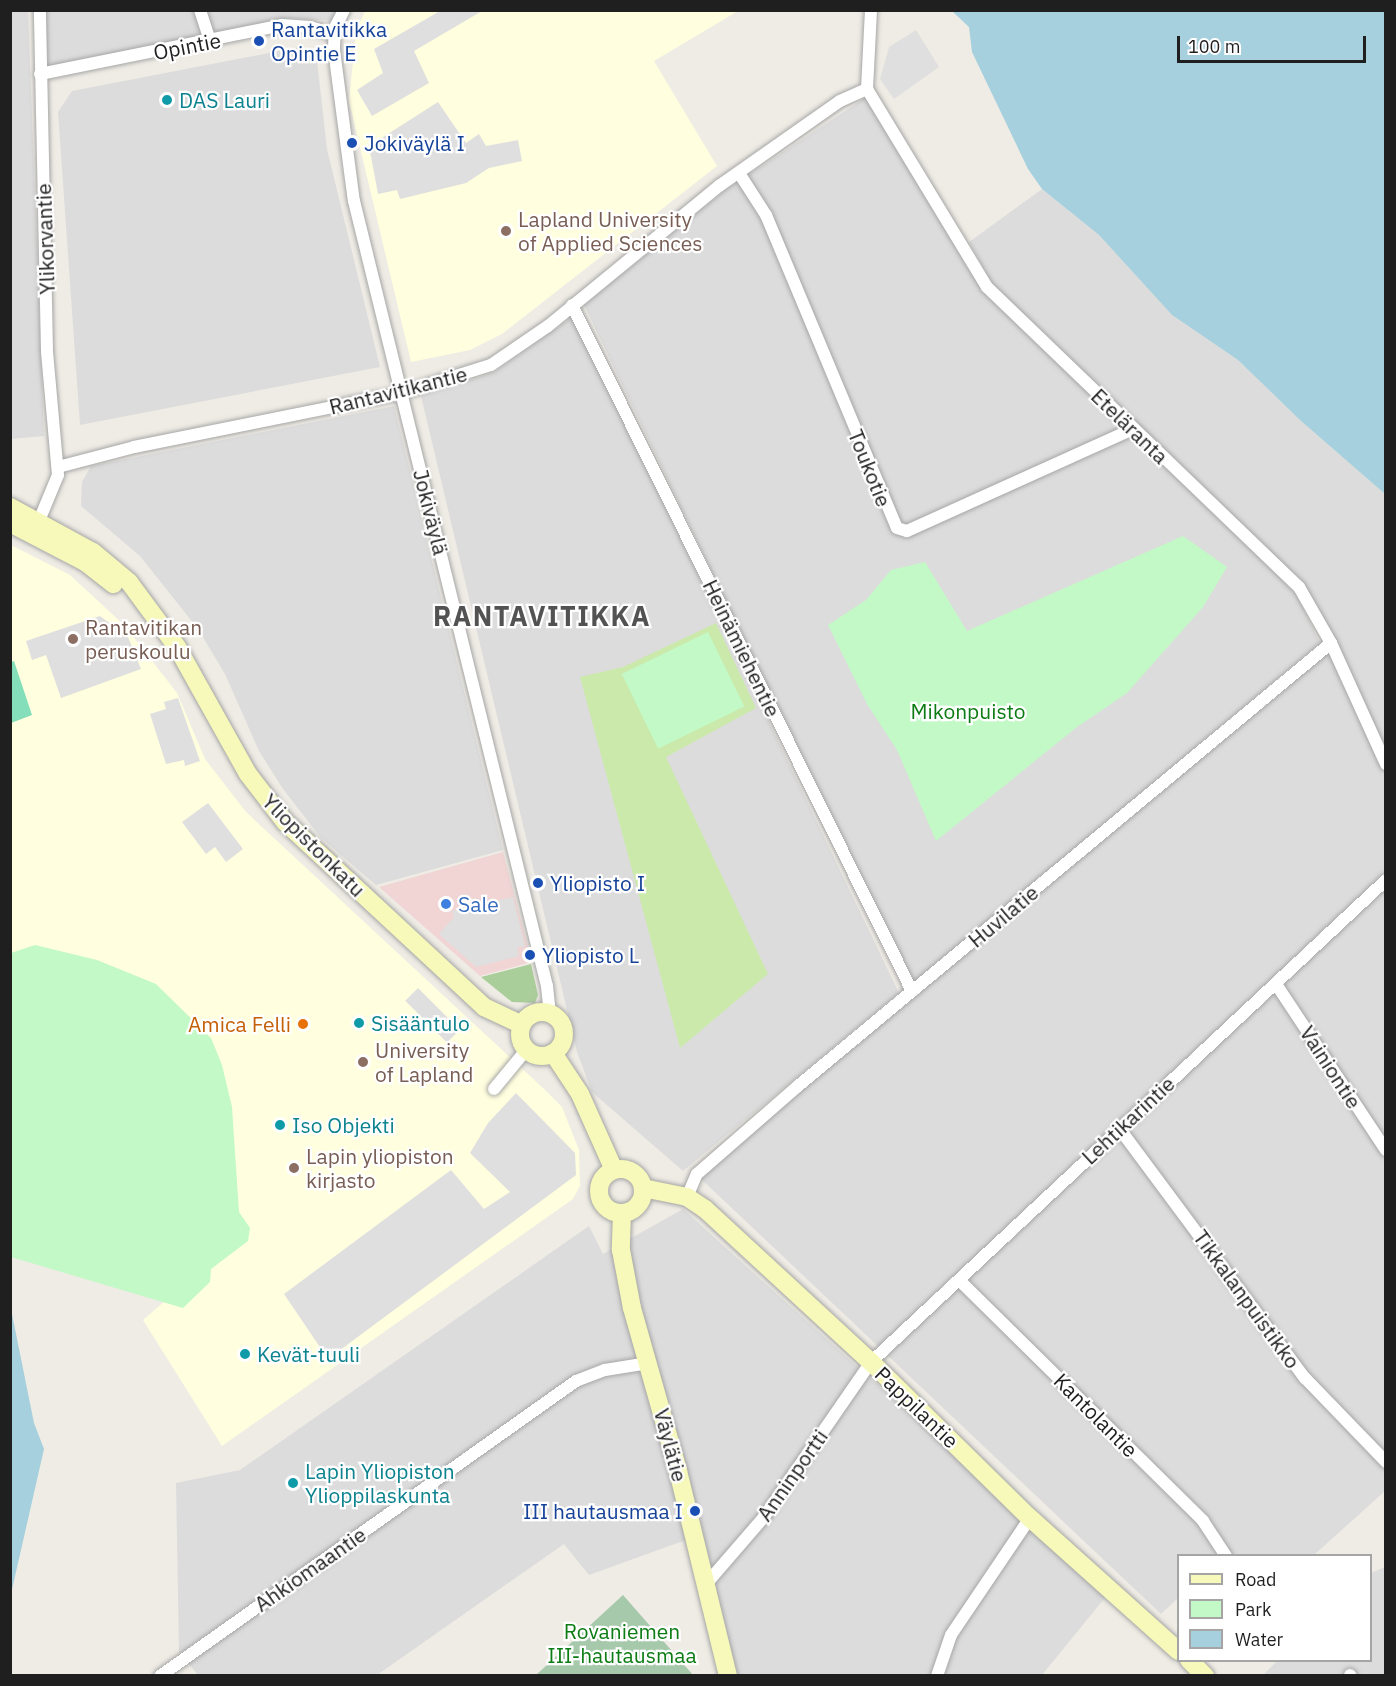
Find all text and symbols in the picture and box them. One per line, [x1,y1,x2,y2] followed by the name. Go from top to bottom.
[271,16,387,66] place label: Rantavitikka Opintie E
[1180,24,1369,62] scale bar
[151,27,223,65] street label: Opintie
[252,34,266,48] marker: Rantavitikka Opintie E
[1188,35,1240,58] text: 100 m
[179,87,270,113] place label: DAS Lauri
[160,93,174,107] marker: DAS Lauri
[364,130,465,156] place label: Jokiväylä I
[345,136,359,150] marker: Jokiväylä I
[30,183,60,295] street label: Ylikorvantie
[518,206,703,256] place label: Lapland University of Applied Sciences
[499,224,513,238] marker: Lapland University of Applied Sciences
[326,361,470,419] street label: Rantavitikantie
[1086,383,1174,469] street label: Eteläranta
[843,426,897,510] street label: Toukotie
[408,467,454,557] street label: Jokiväylä
[698,575,786,721] street label: Heinämiehentie
[433,600,651,632] district label: RANTAVITIKKA
[85,614,202,664] place label: Rantavitikan peruskoulu
[66,632,80,646] marker: Rantavitikan peruskoulu
[910,698,1026,724] park label: Mikonpuisto
[257,788,371,902] street label: Yliopistonkatu
[550,870,645,896] place label: Yliopisto I
[531,876,545,890] marker: Yliopisto I
[963,880,1043,952] street label: Huvilatie
[458,891,499,917] place label: Sale
[439,897,453,911] marker: Sale
[542,942,639,968] place label: Yliopisto L
[523,948,537,962] marker: Yliopisto L
[371,1010,470,1036] place label: Sisääntulo
[188,1011,291,1037] place label: Amica Felli
[352,1016,366,1030] marker: Sisääntulo
[296,1017,310,1031] marker: Amica Felli
[1295,1021,1367,1113] street label: Vainiontie
[375,1037,473,1087] place label: University of Lapland
[356,1055,370,1069] marker: University of Lapland
[1076,1071,1180,1169] street label: Lehtikarintie
[292,1112,395,1138] place label: Iso Objekti
[273,1118,287,1132] marker: Iso Objekti
[306,1143,454,1193] place label: Lapin yliopiston kirjasto
[287,1161,301,1175] marker: Lapin yliopiston kirjasto
[1188,1225,1306,1373] street label: Tikkalanpuistikko
[257,1341,360,1367] place label: Kevät-tuuli
[238,1347,252,1361] marker: Kevät-tuuli
[870,1361,964,1453] street label: Pappilantie
[1049,1368,1143,1462] street label: Kantolantie
[649,1406,693,1484] street label: Väylätie
[751,1424,833,1526] street label: Anninportti
[305,1458,455,1508] place label: Lapin Yliopiston Ylioppilaskunta
[286,1476,300,1490] marker: Lapin Yliopiston Ylioppilaskunta
[523,1498,683,1524] place label: III hautausmaa I
[688,1504,702,1518] marker: III hautausmaa I
[249,1521,371,1617] street label: Ahkiomaantie
[1177,1554,1372,1662] legend
[1235,1568,1276,1591] text: Road
[1235,1598,1271,1621] text: Park
[547,1618,697,1668] park label: Rovaniemen III-hautausmaa
[1235,1628,1283,1651] text: Water

